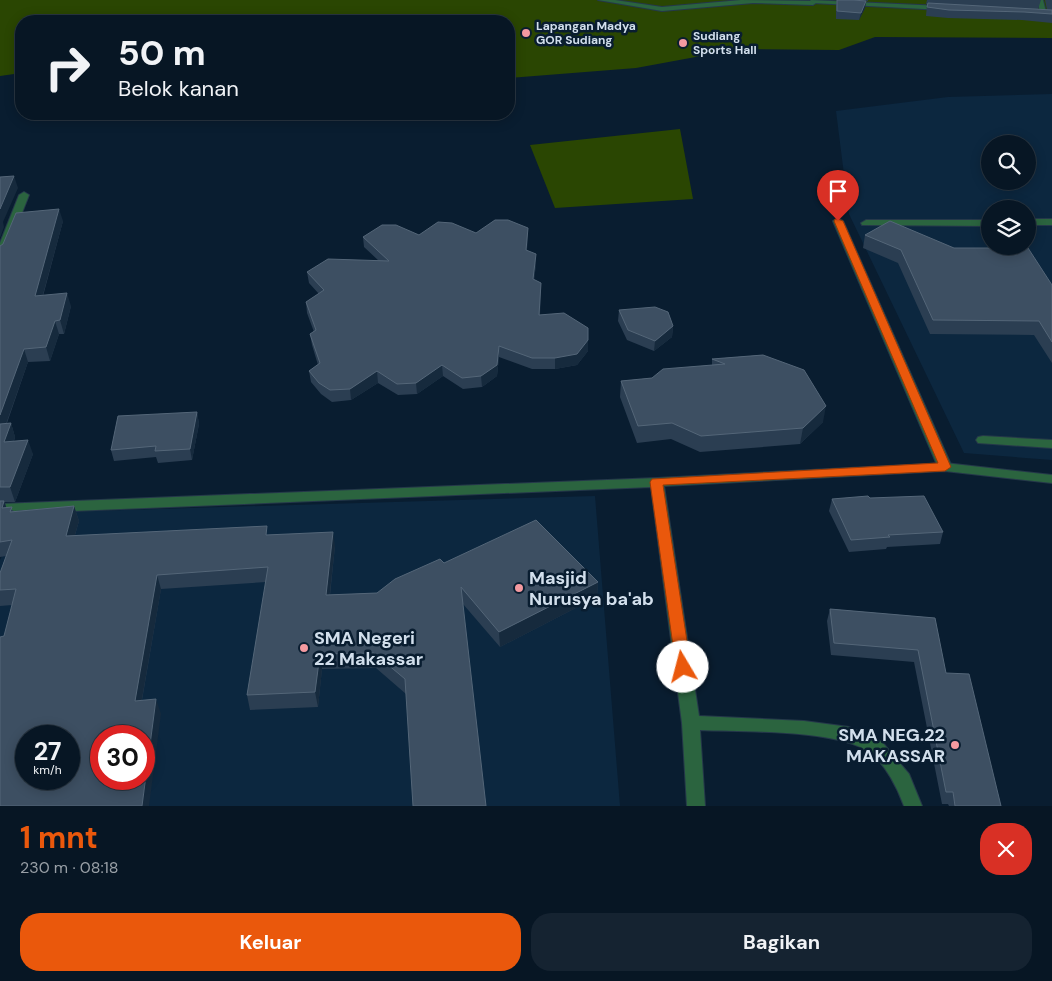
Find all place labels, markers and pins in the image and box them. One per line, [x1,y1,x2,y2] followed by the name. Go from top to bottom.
[536,18,636,48] place label: Lapangan Madya GOR Sudiang
[520,27,532,39] marker: Lapangan Madya GOR Sudiang
[693,28,757,58] place label: Sudiang Sports Hall
[677,37,689,49] marker: Sudiang Sports Hall
[817,170,859,221] pin
[529,566,654,611] place label: Masjid Nurusya ba'ab
[513,582,525,594] marker: Masjid Nurusya ba'ab
[314,626,423,671] place label: SMA Negeri 22 Makassar
[298,642,310,654] marker: SMA Negeri 22 Makassar
[838,723,945,768] place label: SMA NEG.22 MAKASSAR
[949,739,961,751] marker: SMA NEG.22 MAKASSAR

